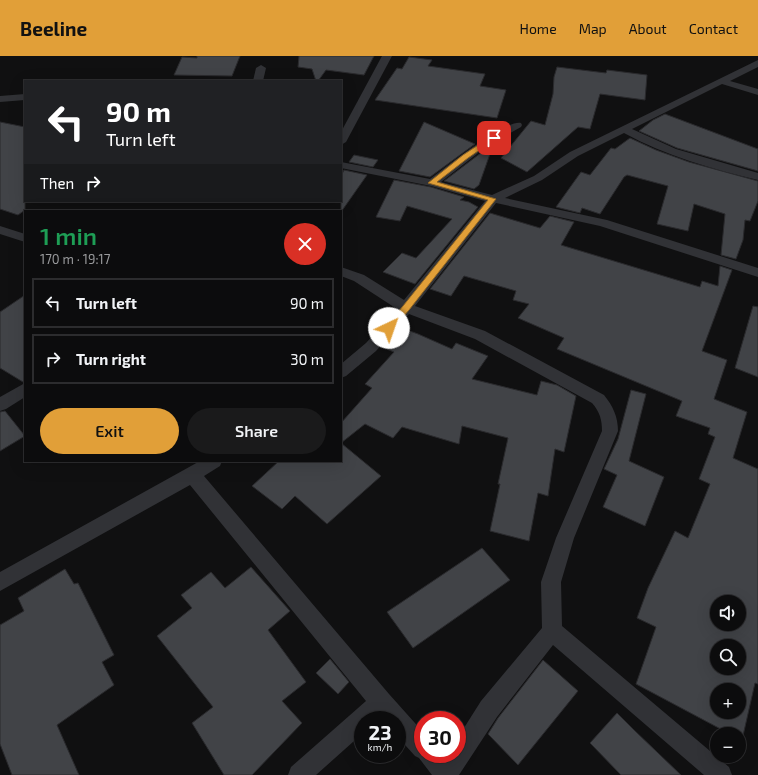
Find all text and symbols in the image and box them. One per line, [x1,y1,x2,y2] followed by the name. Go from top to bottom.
[20,17,87,40] text: Beeline
[520,20,557,37] text: Home
[579,20,607,37] text: Map
[629,20,667,37] text: About
[689,20,738,37] text: Contact
[106,94,171,128] text: 90 m
[40,96,92,148] icon: left
[477,121,511,155] pin
[483,127,505,149] icon: arrive
[106,128,176,150] text: Turn left
[82,172,104,194] icon: right
[40,174,74,192] text: Then
[40,221,97,250] text: 1 min
[284,223,326,265] button: close
[40,251,110,267] text: 170 m · 19:17
[42,292,64,314] icon: left
[76,294,137,312] text: Turn left
[290,294,324,312] text: 90 m
[368,307,410,349] position arrow
[42,348,64,370] icon: right
[76,350,146,368] text: Turn right
[290,350,324,368] text: 30 m
[40,408,179,454] button: Exit
[187,408,326,454] button: Share
[710,595,746,763] map controls
[710,595,746,631] button: sound
[710,639,746,675] button: search
[710,683,746,719] button: +
[414,711,466,763] speed limit sign: 30
[369,720,391,744] text: 23
[710,727,746,763] button: −
[368,741,392,753] text: km/h

